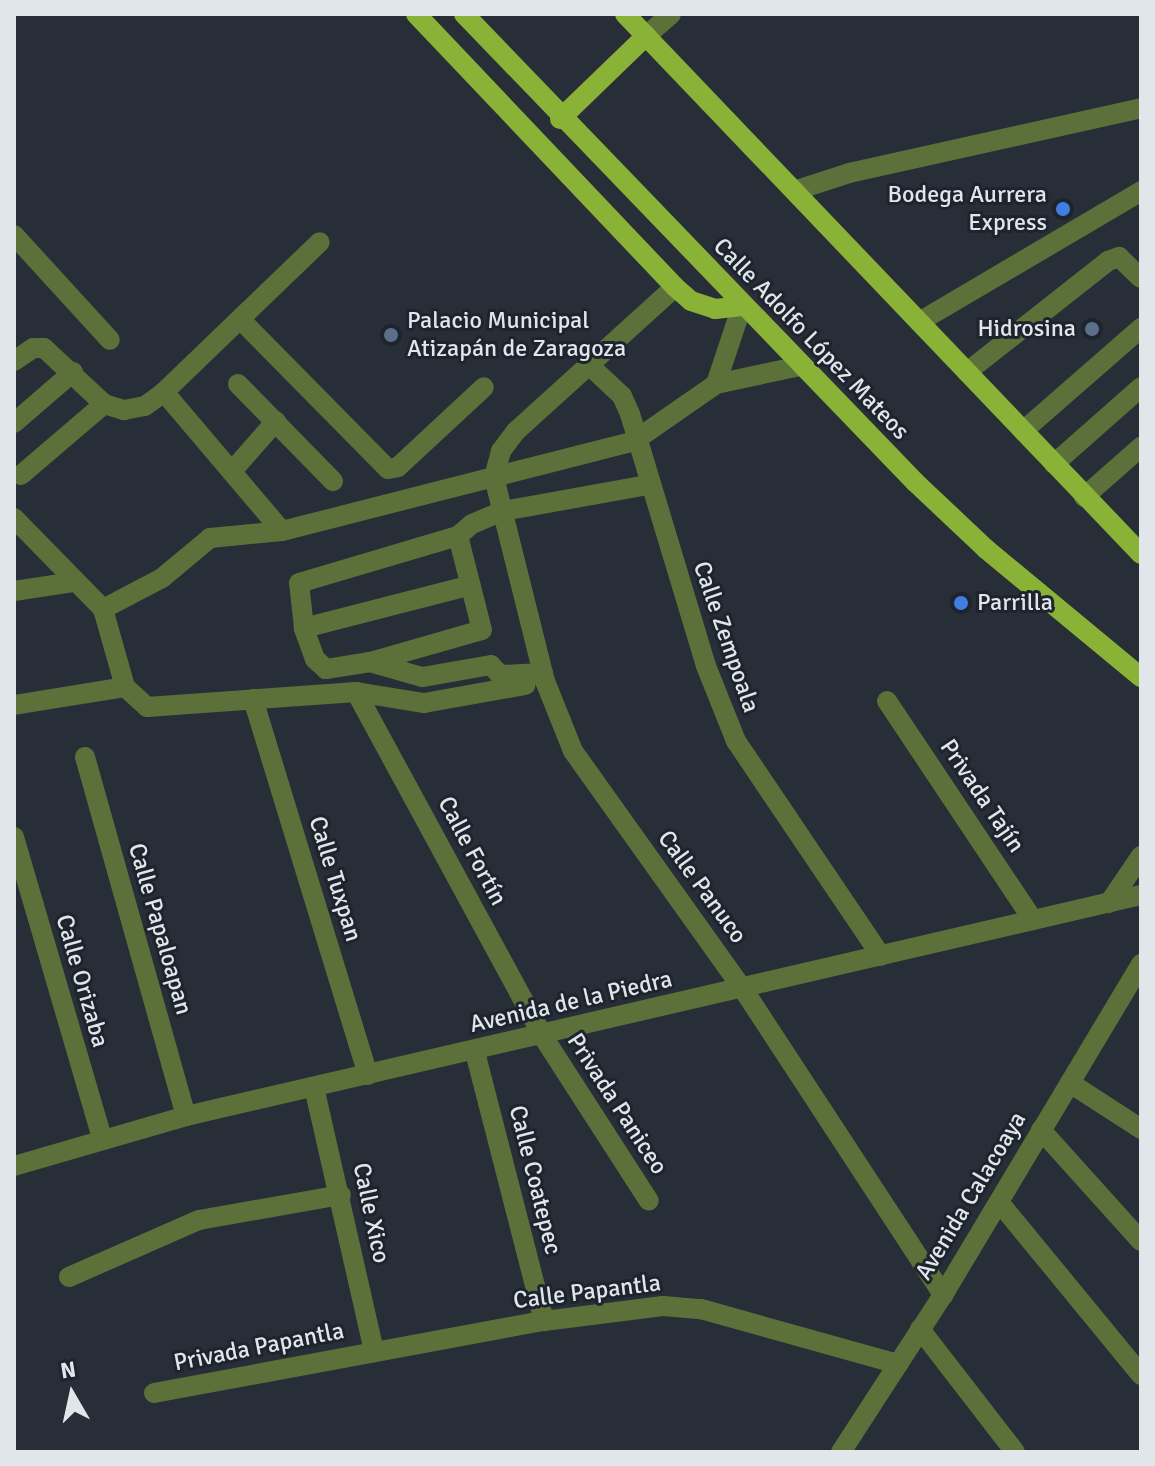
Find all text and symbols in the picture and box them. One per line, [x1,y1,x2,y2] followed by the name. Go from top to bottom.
[888,181,1047,237] place label: Bodega Aurrera Express
[1054,200,1072,218] marker: Bodega Aurrera Express
[707,232,915,446] street label: Calle Adolfo López Mateos
[407,307,626,363] place label: Palacio Municipal Atizapán de Zaragoza
[977,315,1076,343] place label: Hidrosina
[1083,320,1101,338] marker: Hidrosina
[382,326,400,344] marker: Palacio Municipal Atizapán de Zaragoza
[687,558,765,716] street label: Calle Zempoala
[977,589,1053,617] place label: Parrilla
[952,594,970,612] marker: Parrilla
[934,734,1030,858] street label: Privada Tajín
[431,792,513,910] street label: Calle Fortín
[302,813,368,945] street label: Calle Tuxpan
[651,825,753,949] street label: Calle Panuco
[122,840,198,1018] street label: Calle Papaloapan
[49,911,115,1051] street label: Calle Orizaba
[467,965,675,1039] street label: Avenida de la Piedra
[561,1028,673,1180] street label: Privada Paniceo
[503,1103,567,1257] street label: Calle Coatepec
[909,1107,1033,1285] street label: Avenida Calacoaya
[346,1160,396,1266] street label: Calle Xico
[512,1269,662,1315] street label: Calle Papantla
[171,1316,347,1378] street label: Privada Papantla
[32,1354,112,1434] north arrow
[58,1355,78,1384] text: N

